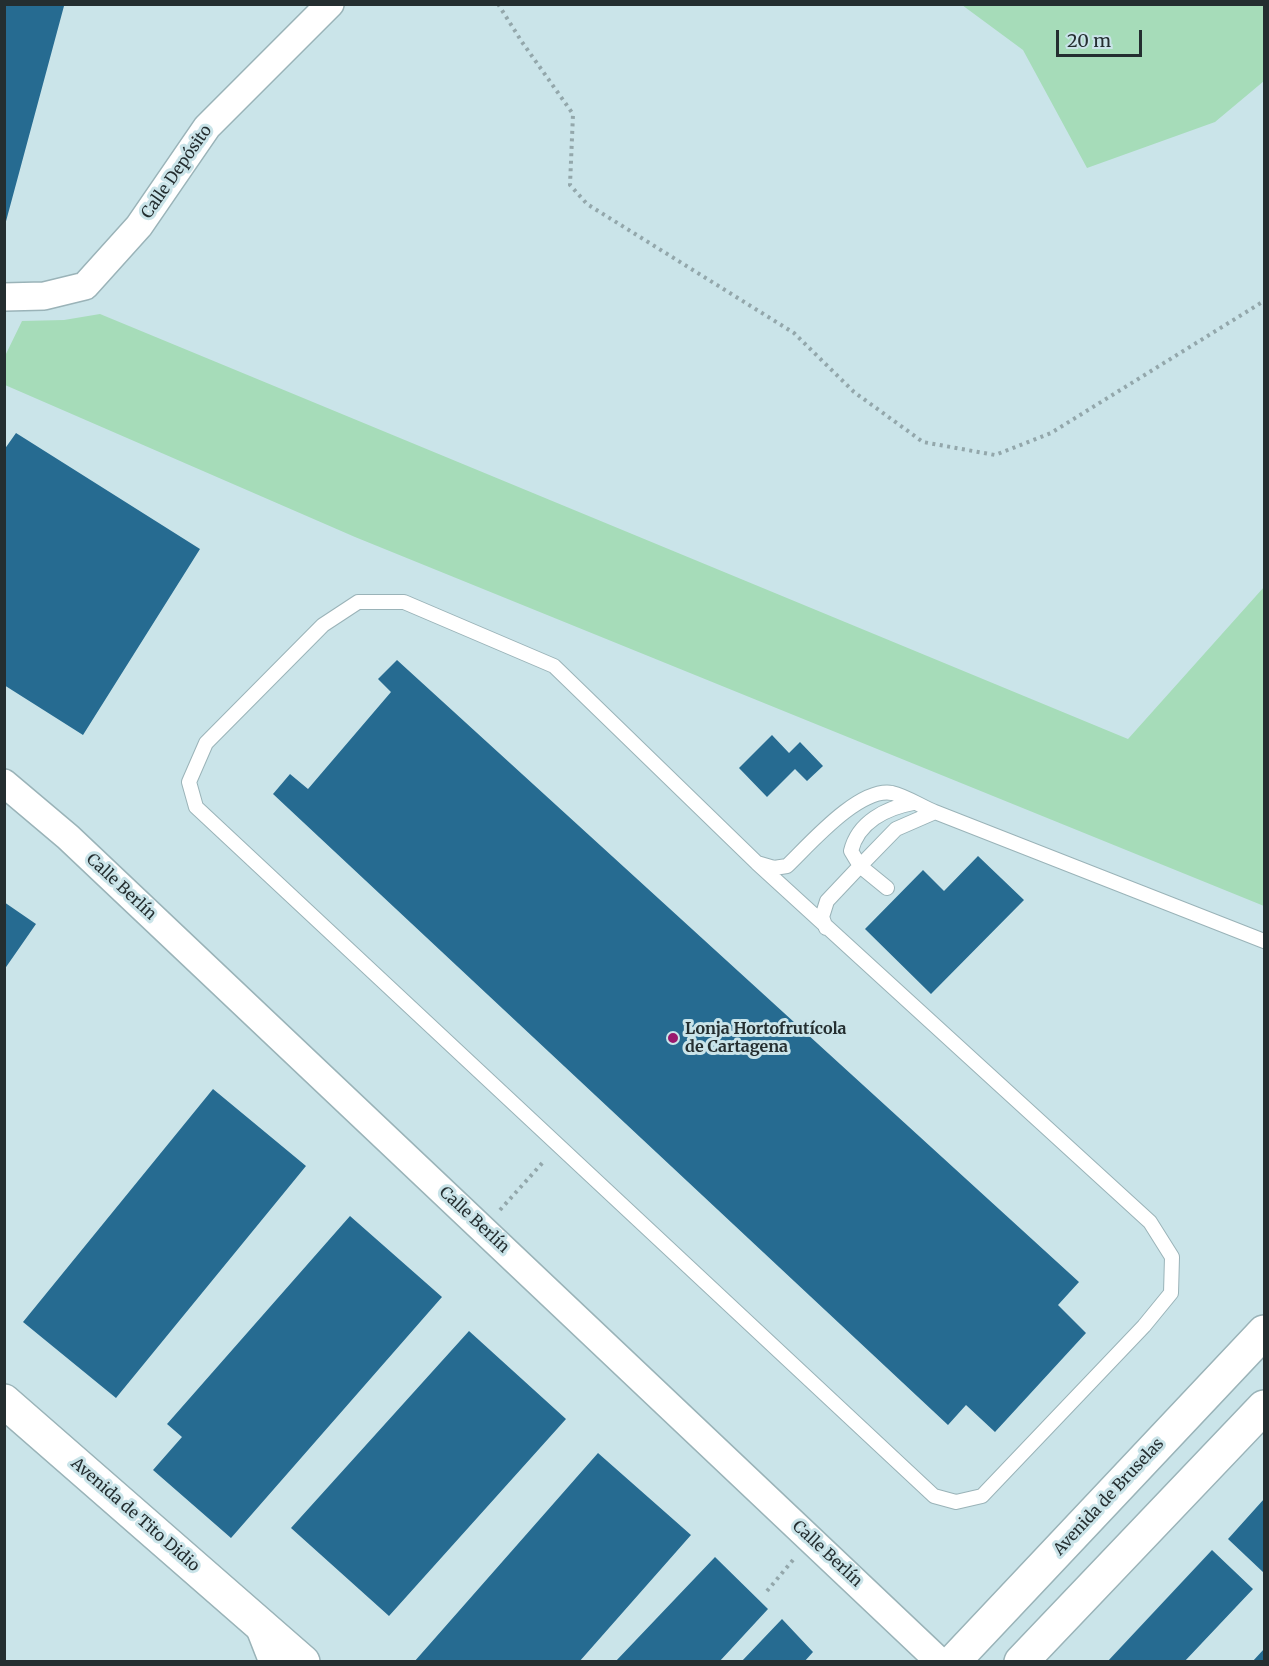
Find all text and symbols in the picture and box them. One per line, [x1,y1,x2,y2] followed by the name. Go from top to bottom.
[1059,18,1144,56] scale bar
[1067,29,1111,52] text: 20 m
[138,122,216,222] street label: Calle Depósito
[82,850,160,924] street label: Calle Berlín
[685,1019,847,1057] place label: Lonja Hortofrutícola de Cartagena
[666,1031,680,1045] marker: Lonja Hortofrutícola de Cartagena
[435,1183,513,1257] street label: Calle Berlín
[1050,1435,1168,1559] street label: Avenida de Bruselas
[67,1454,203,1576] street label: Avenida de Tito Didio
[788,1517,866,1591] street label: Calle Berlín

